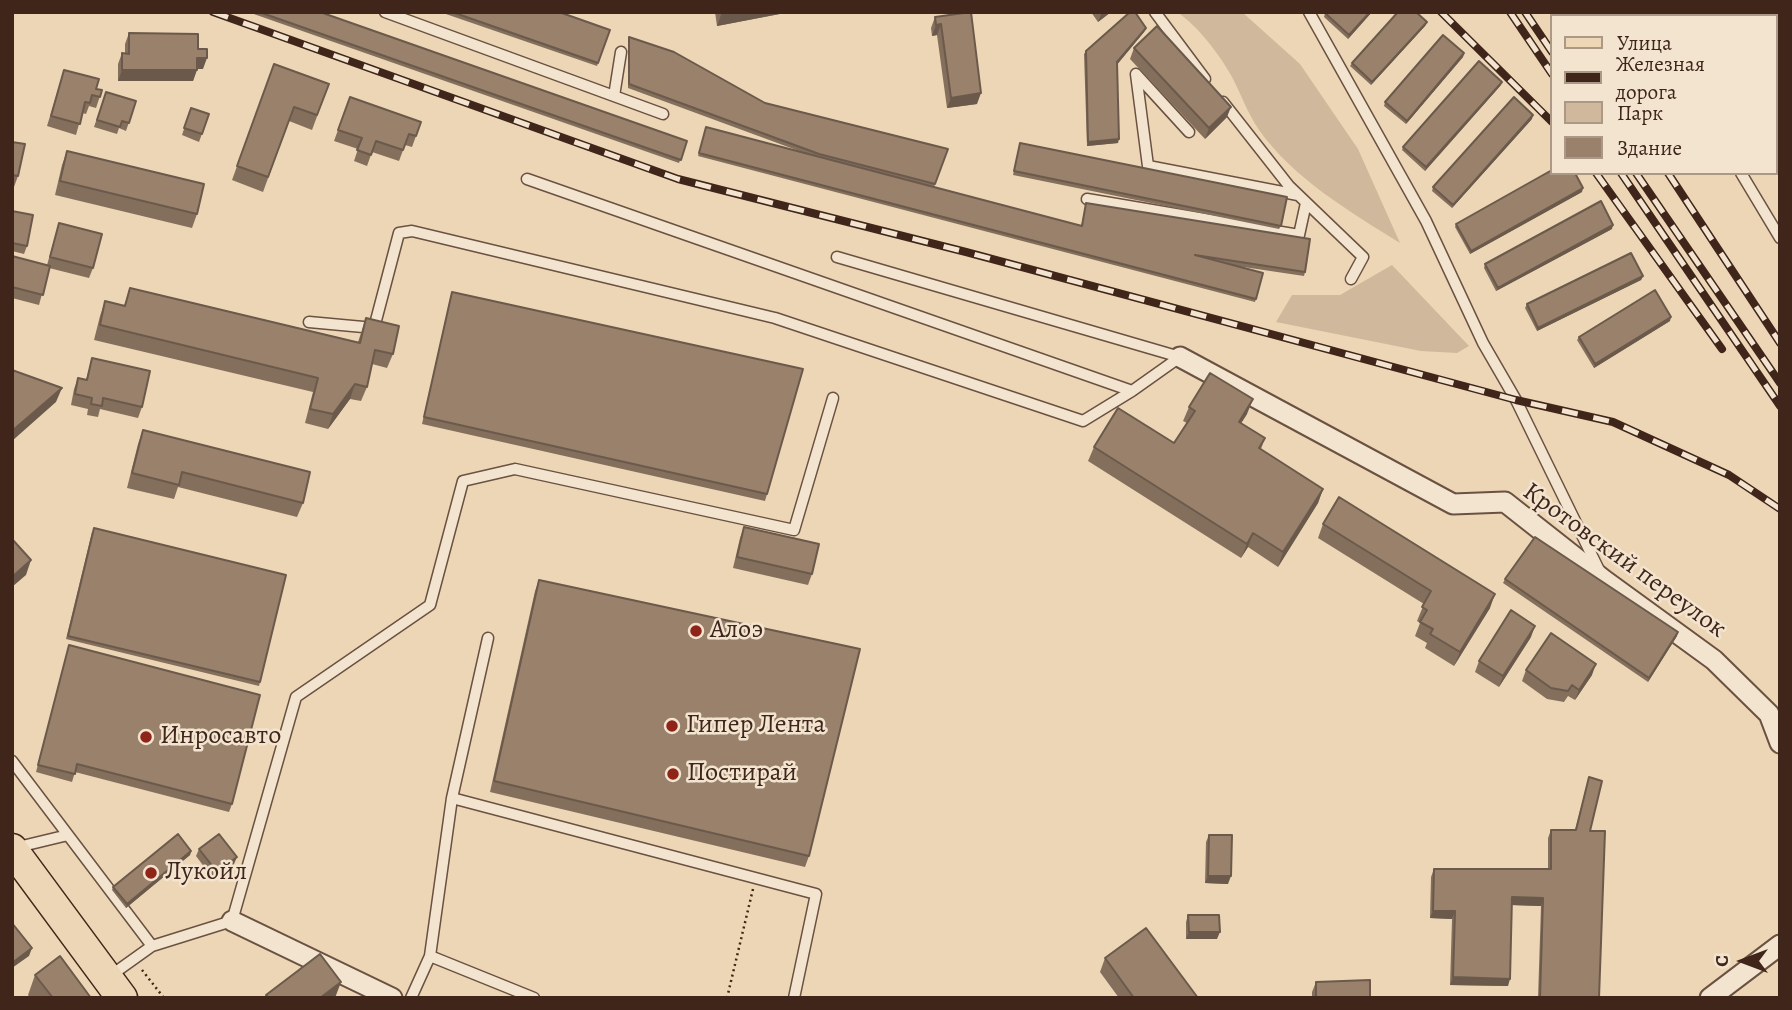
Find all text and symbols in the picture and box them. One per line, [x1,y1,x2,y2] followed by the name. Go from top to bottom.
[1550,14,1778,175] legend
[1617,29,1672,57] text: Улица
[1616,50,1705,106] text: Железная дорога
[1617,99,1663,127] text: Парк
[1617,134,1682,162] text: Здание
[1516,477,1732,645] street label: Кротовский переулок
[710,615,763,647] place label: Алоэ
[688,623,704,639] marker: Алоэ
[686,710,825,742] place label: Гипер Лента
[664,718,680,734] marker: Гипер Лента
[160,721,281,753] place label: Инросавто
[138,729,154,745] marker: Инросавто
[687,758,797,790] place label: Постирай
[665,766,681,782] marker: Постирай
[165,857,247,889] place label: Лукойл
[143,865,159,881] marker: Лукойл
[1708,926,1778,996] north arrow
[1709,955,1735,967] text: С

